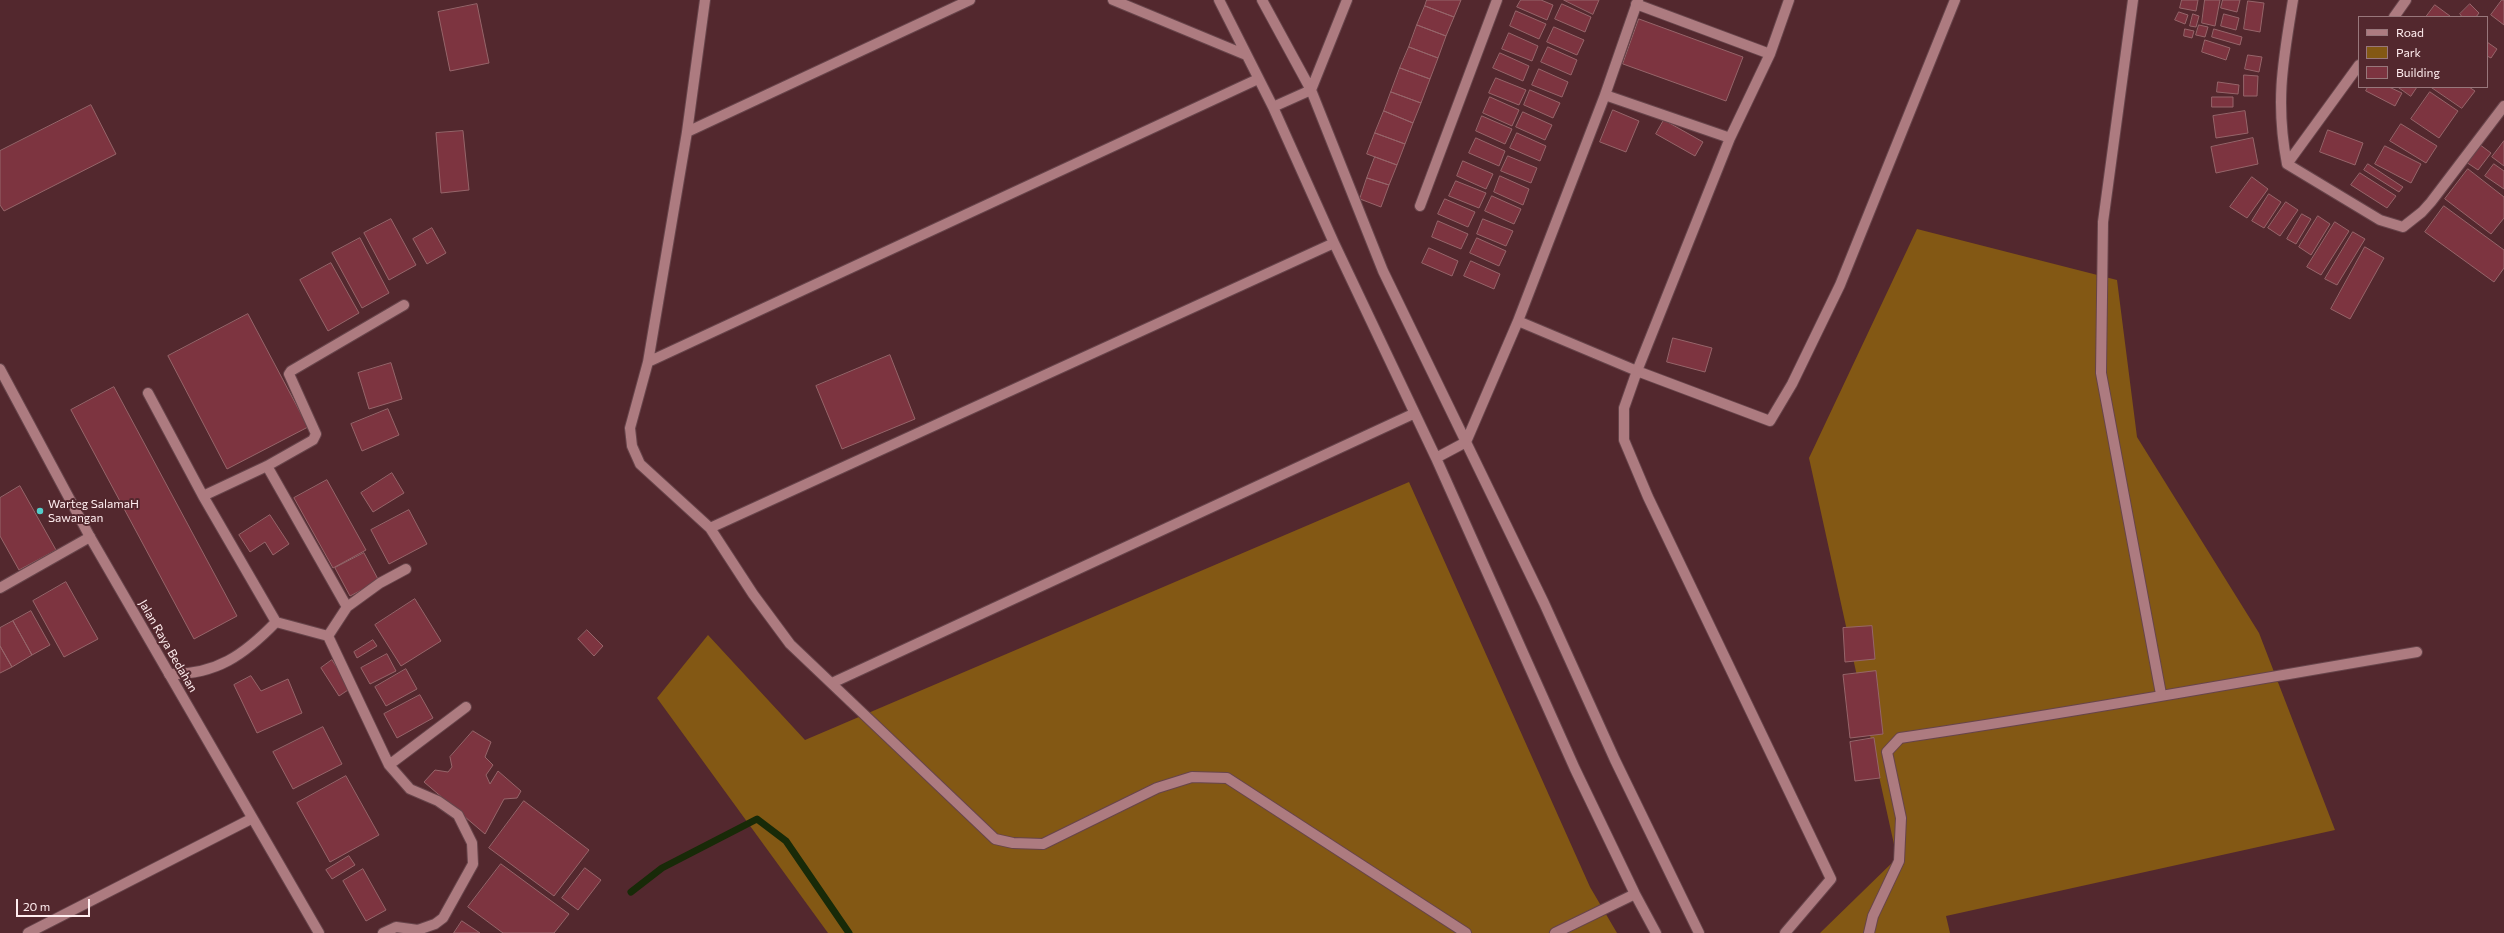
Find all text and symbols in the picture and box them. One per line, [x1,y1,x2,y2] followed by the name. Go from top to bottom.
[2358,16,2488,88] legend
[2396,25,2424,39] text: Road
[2396,45,2421,59] text: Park
[2396,65,2440,79] text: Building
[48,497,139,525] place label: Warteg SalamaH Sawangan
[35,506,45,516] marker: Warteg SalamaH Sawangan
[136,597,200,695] street label: Jalan Raya Bedahan
[18,891,92,917] scale bar
[23,899,50,913] text: 20 m

